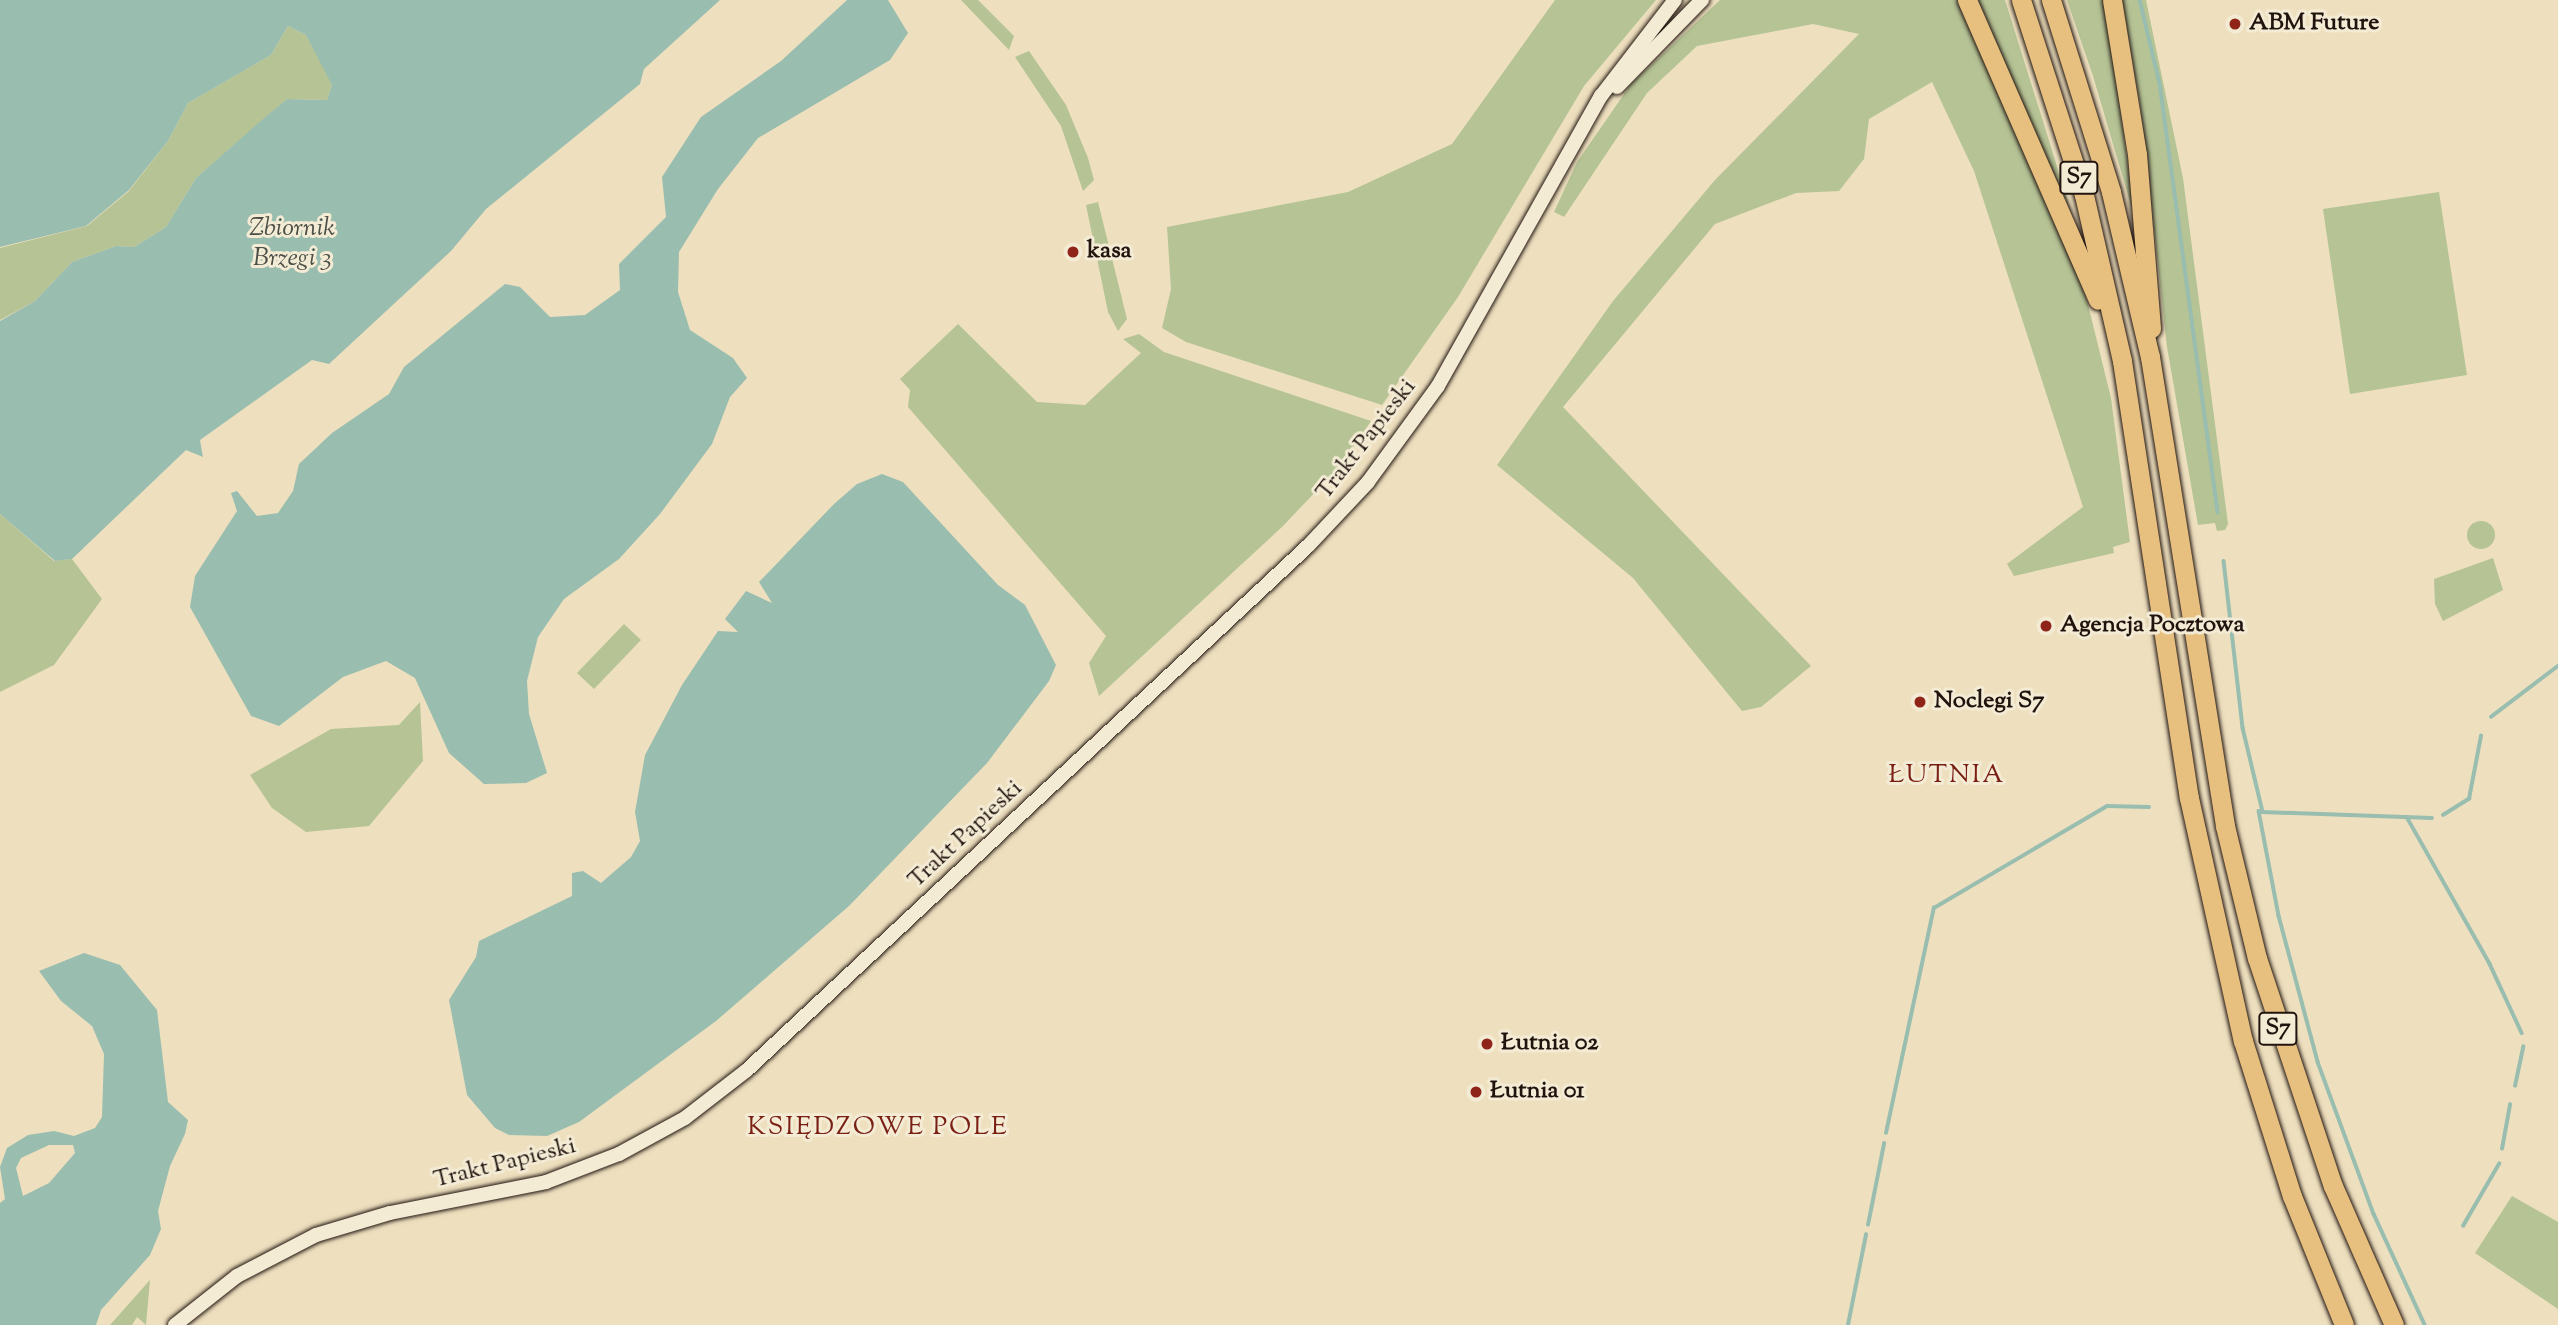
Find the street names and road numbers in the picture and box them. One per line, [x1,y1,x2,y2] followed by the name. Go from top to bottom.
[2058,158,2100,197] road number: S7
[1311,374,1423,506] street label: Trakt Papieski
[903,775,1029,895] street label: Trakt Papieski
[2257,1010,2299,1048] road number: S7
[431,1132,579,1196] street label: Trakt Papieski

